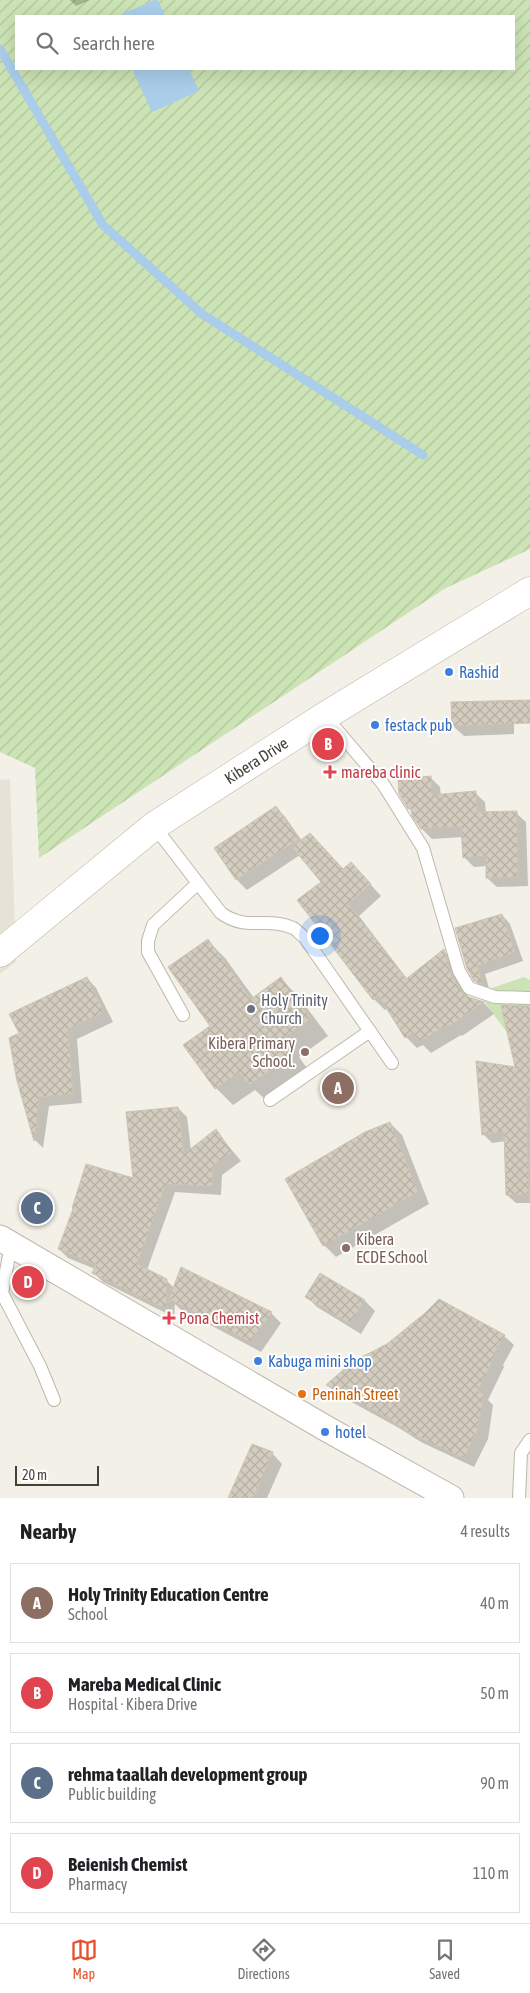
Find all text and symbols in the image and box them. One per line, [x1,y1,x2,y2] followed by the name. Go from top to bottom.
[15,15,515,70] search box
[33,29,61,57] icon: search
[73,32,155,54] text: Search here
[459,663,499,681] place label: Rashid
[443,666,455,678] marker: Rashid
[385,716,452,735] place label: festack pub
[369,719,381,731] marker: festack pub
[312,725,344,763] pin: B
[221,733,291,787] street label: Kibera Drive
[341,763,420,781] place label: mareba clinic
[323,765,337,779] marker: mareba clinic
[307,923,333,949] your location
[261,991,328,1027] place label: Holy Trinity Church
[245,1003,257,1015] marker: Holy Trinity Church
[208,1034,295,1070] place label: Kibera Primary School.
[299,1046,311,1058] marker: Kibera Primary School.
[322,1069,354,1107] pin: A
[21,1189,53,1227] pin: C
[356,1230,428,1266] place label: Kibera ECDE School
[340,1242,352,1254] marker: Kibera ECDE School
[12,1263,44,1301] pin: D
[179,1309,260,1327] place label: Pona Chemist
[163,1312,175,1324] marker: Pona Chemist
[268,1352,372,1371] place label: Kabuga mini shop
[252,1355,264,1367] marker: Kabuga mini shop
[312,1385,399,1403] place label: Peninah Street
[296,1388,308,1400] marker: Peninah Street
[335,1423,367,1441] place label: hotel
[319,1426,331,1438] marker: hotel
[15,1463,99,1486] scale bar
[22,1467,47,1483] text: 20 m
[20,1519,76,1543] text: Nearby
[460,1522,510,1540] text: 4 results
[68,1583,269,1605] text: Holy Trinity Education Centre
[33,1594,41,1612] text: A
[480,1594,509,1612] text: 40 m
[68,1605,108,1623] text: School
[68,1673,221,1695] text: Mareba Medical Clinic
[33,1684,41,1702] text: B
[480,1684,509,1702] text: 50 m
[68,1695,197,1713] text: Hospital · Kibera Drive
[68,1763,307,1785] text: rehma taallah development group
[33,1774,41,1792] text: C
[480,1774,509,1792] text: 90 m
[68,1785,156,1803] text: Public building
[68,1853,187,1875] text: Beienish Chemist
[33,1864,41,1882] text: D
[473,1864,509,1882] text: 110 m
[68,1875,127,1893] text: Pharmacy
[70,1936,98,1982] tab: Map
[237,1936,290,1982] tab: Directions
[429,1936,460,1982] tab: Saved

